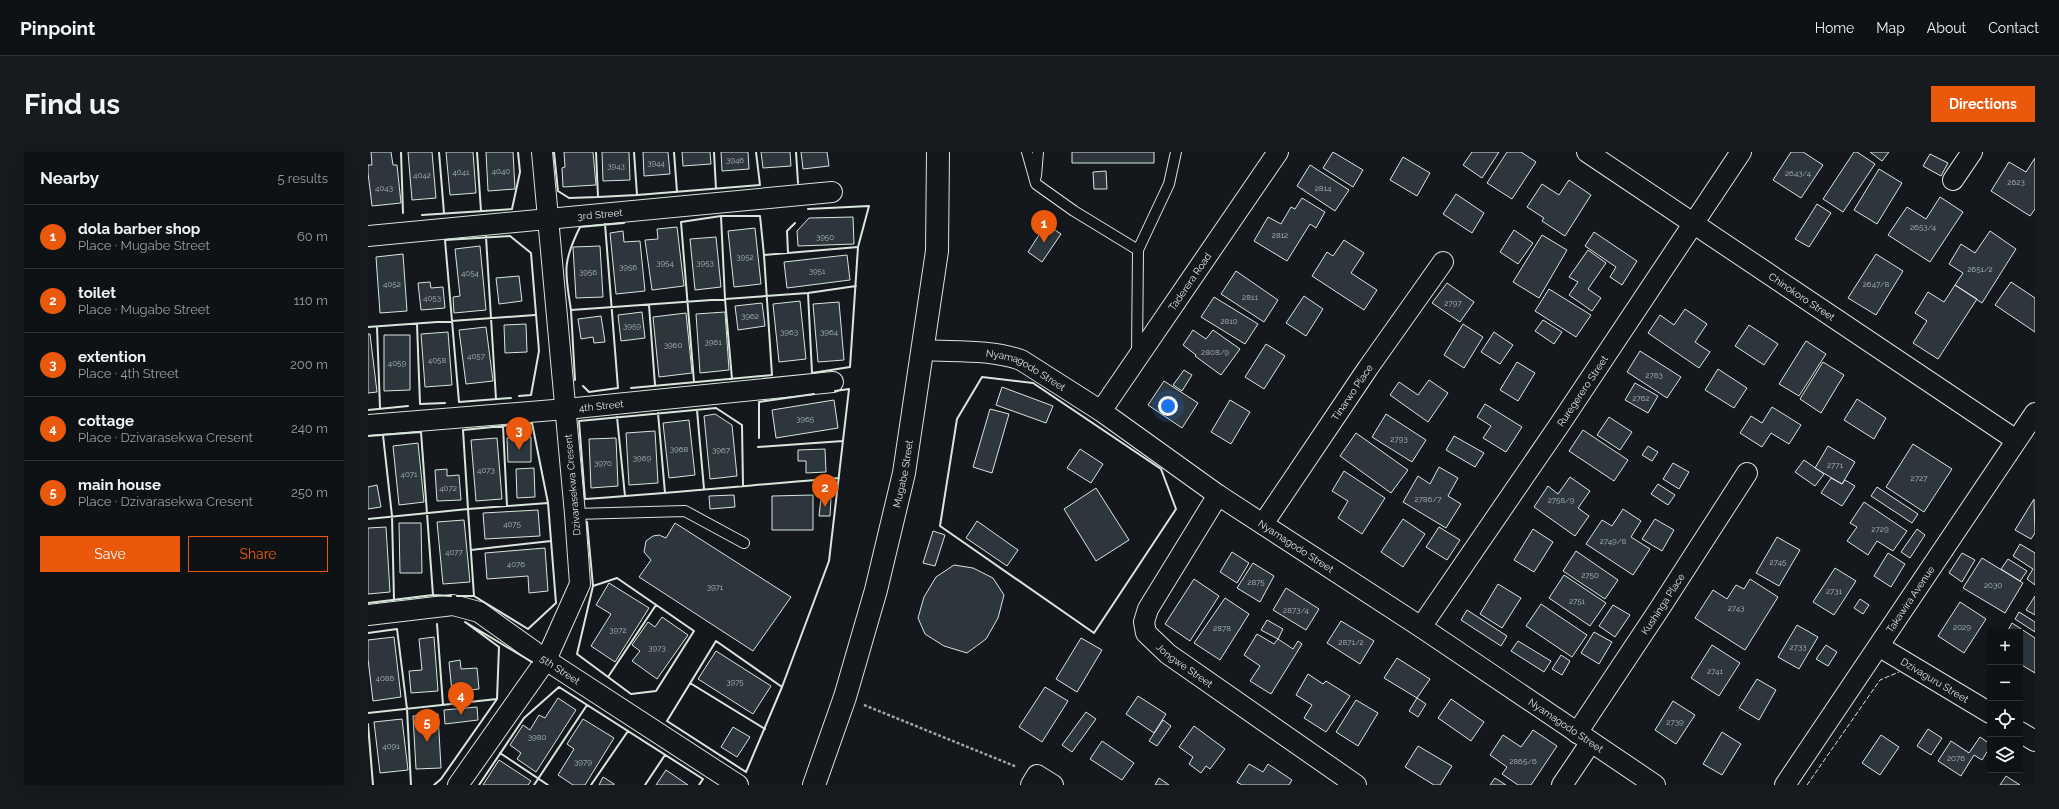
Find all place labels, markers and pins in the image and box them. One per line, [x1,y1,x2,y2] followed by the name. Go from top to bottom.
[1031,210,1057,243] pin: 1
[506,417,532,450] pin: 3
[812,474,838,507] pin: 2
[448,682,474,715] pin: 4
[414,709,440,742] pin: 5

